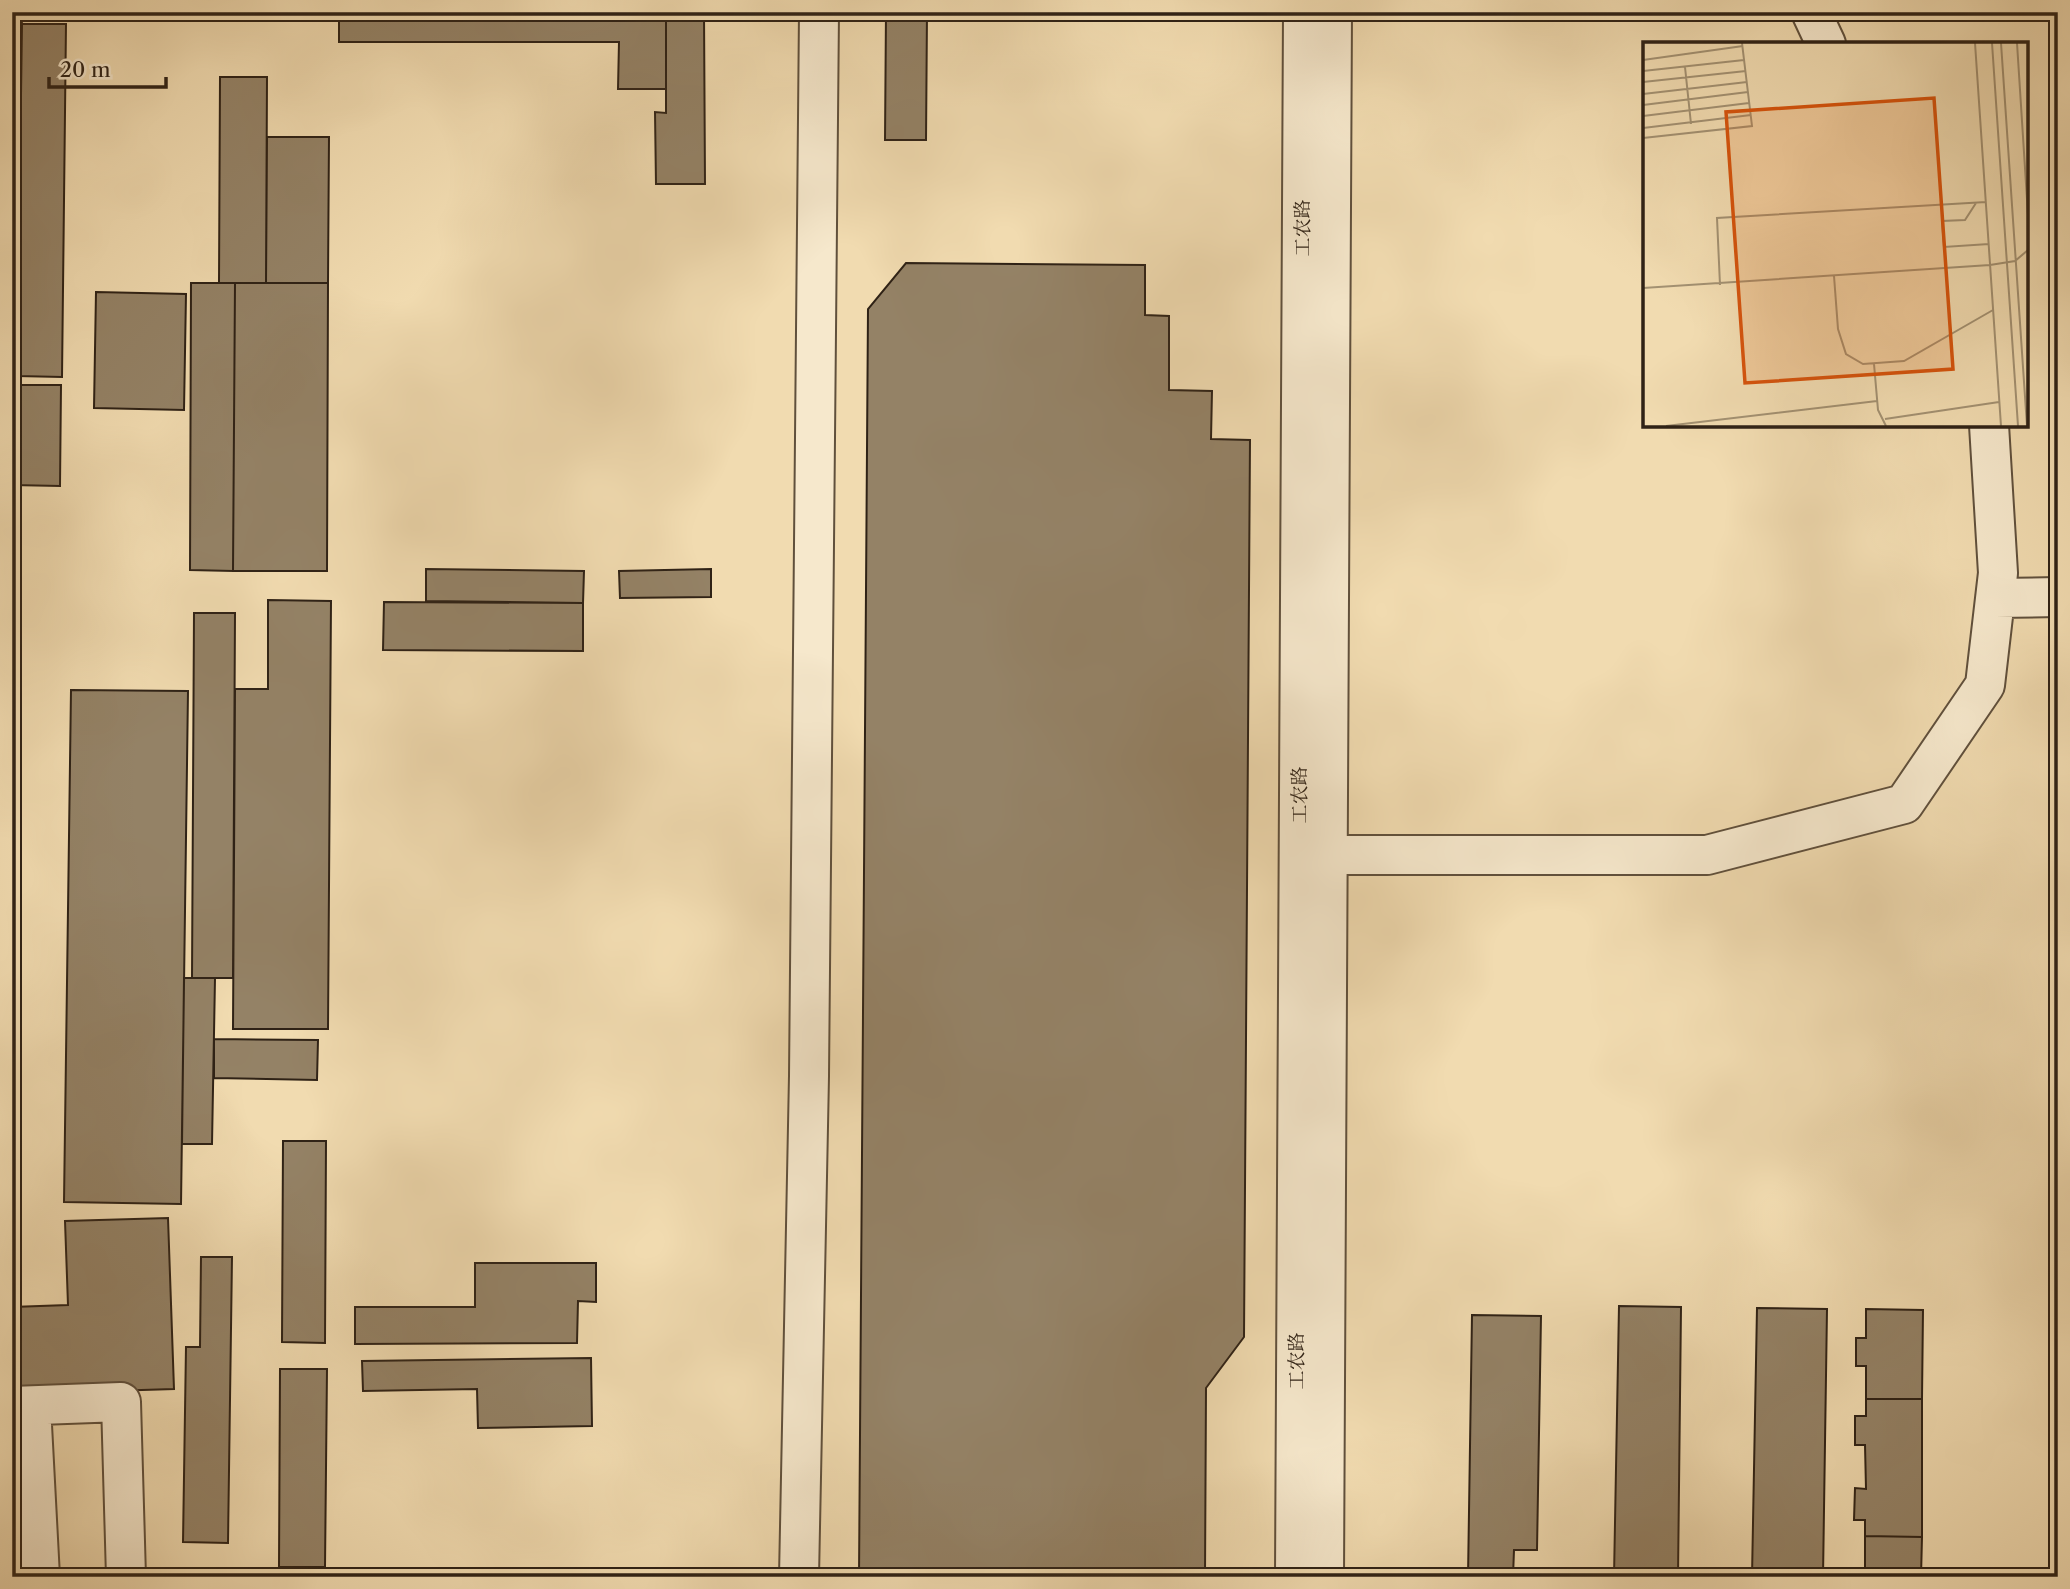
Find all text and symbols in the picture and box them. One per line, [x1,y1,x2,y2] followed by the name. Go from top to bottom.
[1643,42,2028,427] inset map
[49,46,166,90] scale bar
[60,57,111,82] text: 20 m
[1291,199,1314,257] street label: 工农路
[1288,766,1311,824] street label: 工农路
[1285,1332,1308,1390] street label: 工农路

